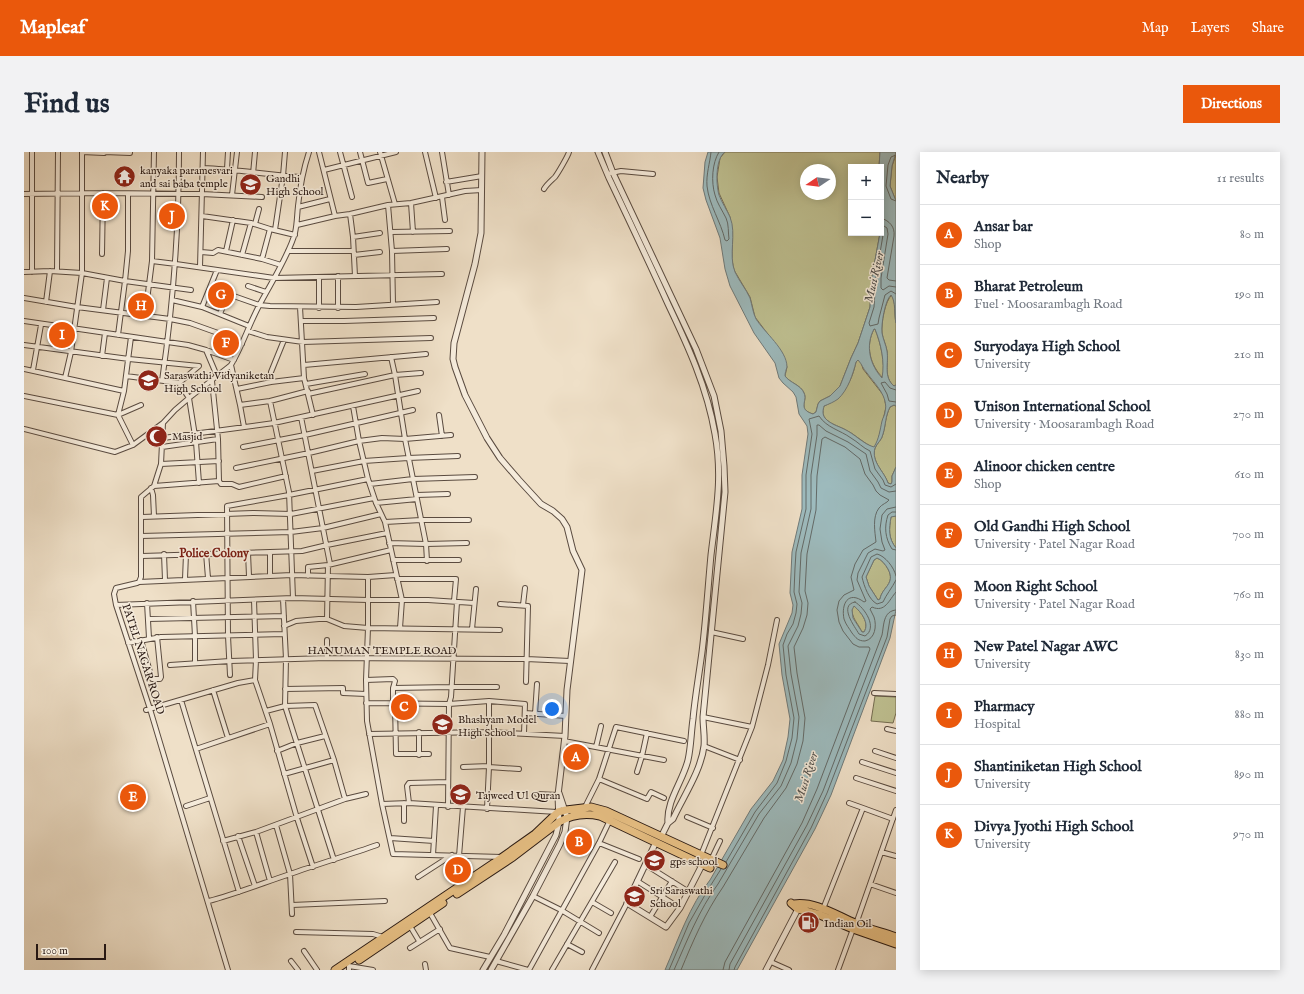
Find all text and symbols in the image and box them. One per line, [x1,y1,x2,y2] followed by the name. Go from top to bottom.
[20,16,85,40] text: Mapleaf
[1142,19,1169,37] text: Map
[1191,19,1230,37] text: Layers
[1252,19,1284,37] text: Share
[1183,85,1280,123] button: Directions
[24,87,110,122] text: Find us
[111,163,137,189] temple icon: kanyaka paramesvari and sai baba temple
[140,164,233,191] place label: kanyaka paramesvari and sai baba temple
[800,164,836,200] north arrow
[848,164,884,236] map controls
[848,164,884,200] button: +
[936,168,989,189] text: Nearby
[1217,170,1264,187] text: 11 results
[238,171,264,197] school or university icon: Gandhi High School
[266,172,324,199] place label: Gandhi High School
[92,191,118,221] pin: K
[848,200,884,236] button: −
[159,201,185,231] pin: J
[974,217,1033,236] text: Ansar bar
[945,226,953,243] text: A
[1240,226,1264,243] text: 80 m
[974,236,1002,253] text: Shop
[861,249,888,304] water label: Musi River
[974,277,1083,296] text: Bharat Petroleum
[208,280,234,310] pin: G
[945,286,953,303] text: B
[1234,286,1264,303] text: 190 m
[128,291,154,321] pin: H
[974,296,1122,313] text: Fuel · Moosarambagh Road
[49,320,75,350] pin: I
[213,328,239,358] pin: F
[974,337,1120,356] text: Suryodaya High School
[944,346,954,363] text: C
[1234,346,1264,363] text: 210 m
[974,356,1030,373] text: University
[135,368,161,394] school or university icon: Saraswathi Vidyaniketan High School
[164,369,274,396] place label: Saraswathi Vidyaniketan High School
[974,397,1151,416] text: Unison International School
[944,406,954,423] text: D
[1233,406,1264,423] text: 270 m
[974,416,1154,433] text: University · Moosarambagh Road
[143,423,169,449] mosque icon: Masjid
[172,430,202,444] place label: Masjid
[974,457,1115,476] text: Alinoor chicken centre
[944,466,954,483] text: E
[1235,466,1264,483] text: 610 m
[974,476,1002,493] text: Shop
[974,517,1130,536] text: Old Gandhi High School
[945,526,953,543] text: F
[1232,526,1264,543] text: 700 m
[974,536,1135,553] text: University · Patel Nagar Road
[179,546,250,562] district label: Police Colony
[974,577,1097,596] text: Moon Right School
[944,586,954,603] text: G
[1233,586,1264,603] text: 760 m
[974,596,1135,613] text: University · Patel Nagar Road
[119,602,168,717] street label: PATEL NAGAR ROAD
[974,637,1118,656] text: New Patel Nagar AWC
[308,644,457,658] street label: HANUMAN TEMPLE ROAD
[943,646,955,663] text: H
[1235,646,1264,663] text: 830 m
[974,656,1030,673] text: University
[391,692,417,722] pin: C
[974,697,1035,716] text: Pharmacy
[542,699,562,719] your location
[946,706,952,723] text: I
[1235,706,1264,723] text: 880 m
[430,712,456,738] school or university icon: Bhashyam Model High School
[458,713,537,740] place label: Bhashyam Model High School
[974,716,1021,733] text: Hospital
[563,742,589,772] pin: A
[791,749,822,804] water label: Musi River
[974,757,1142,776] text: Shantiniketan High School
[946,766,952,783] text: J
[1234,766,1264,783] text: 890 m
[974,776,1030,793] text: University
[120,782,146,812] pin: E
[447,782,473,808] school or university icon: Tajweed Ul Quran
[476,789,560,803] place label: Tajweed Ul Quran
[974,817,1134,836] text: Divya Jyothi High School
[944,826,954,843] text: K
[1233,826,1264,843] text: 970 m
[566,827,592,857] pin: B
[974,836,1030,853] text: University
[641,848,667,874] school or university icon: gps school
[445,855,471,885] pin: D
[670,855,717,869] place label: gps school
[622,883,648,909] school or university icon: Sri Saraswathi School
[650,884,713,911] place label: Sri Saraswathi School
[795,910,821,936] fuel station icon: Indian Oil
[824,917,872,931] place label: Indian Oil
[36,942,106,961] scale bar
[42,944,68,958] text: 100 m

